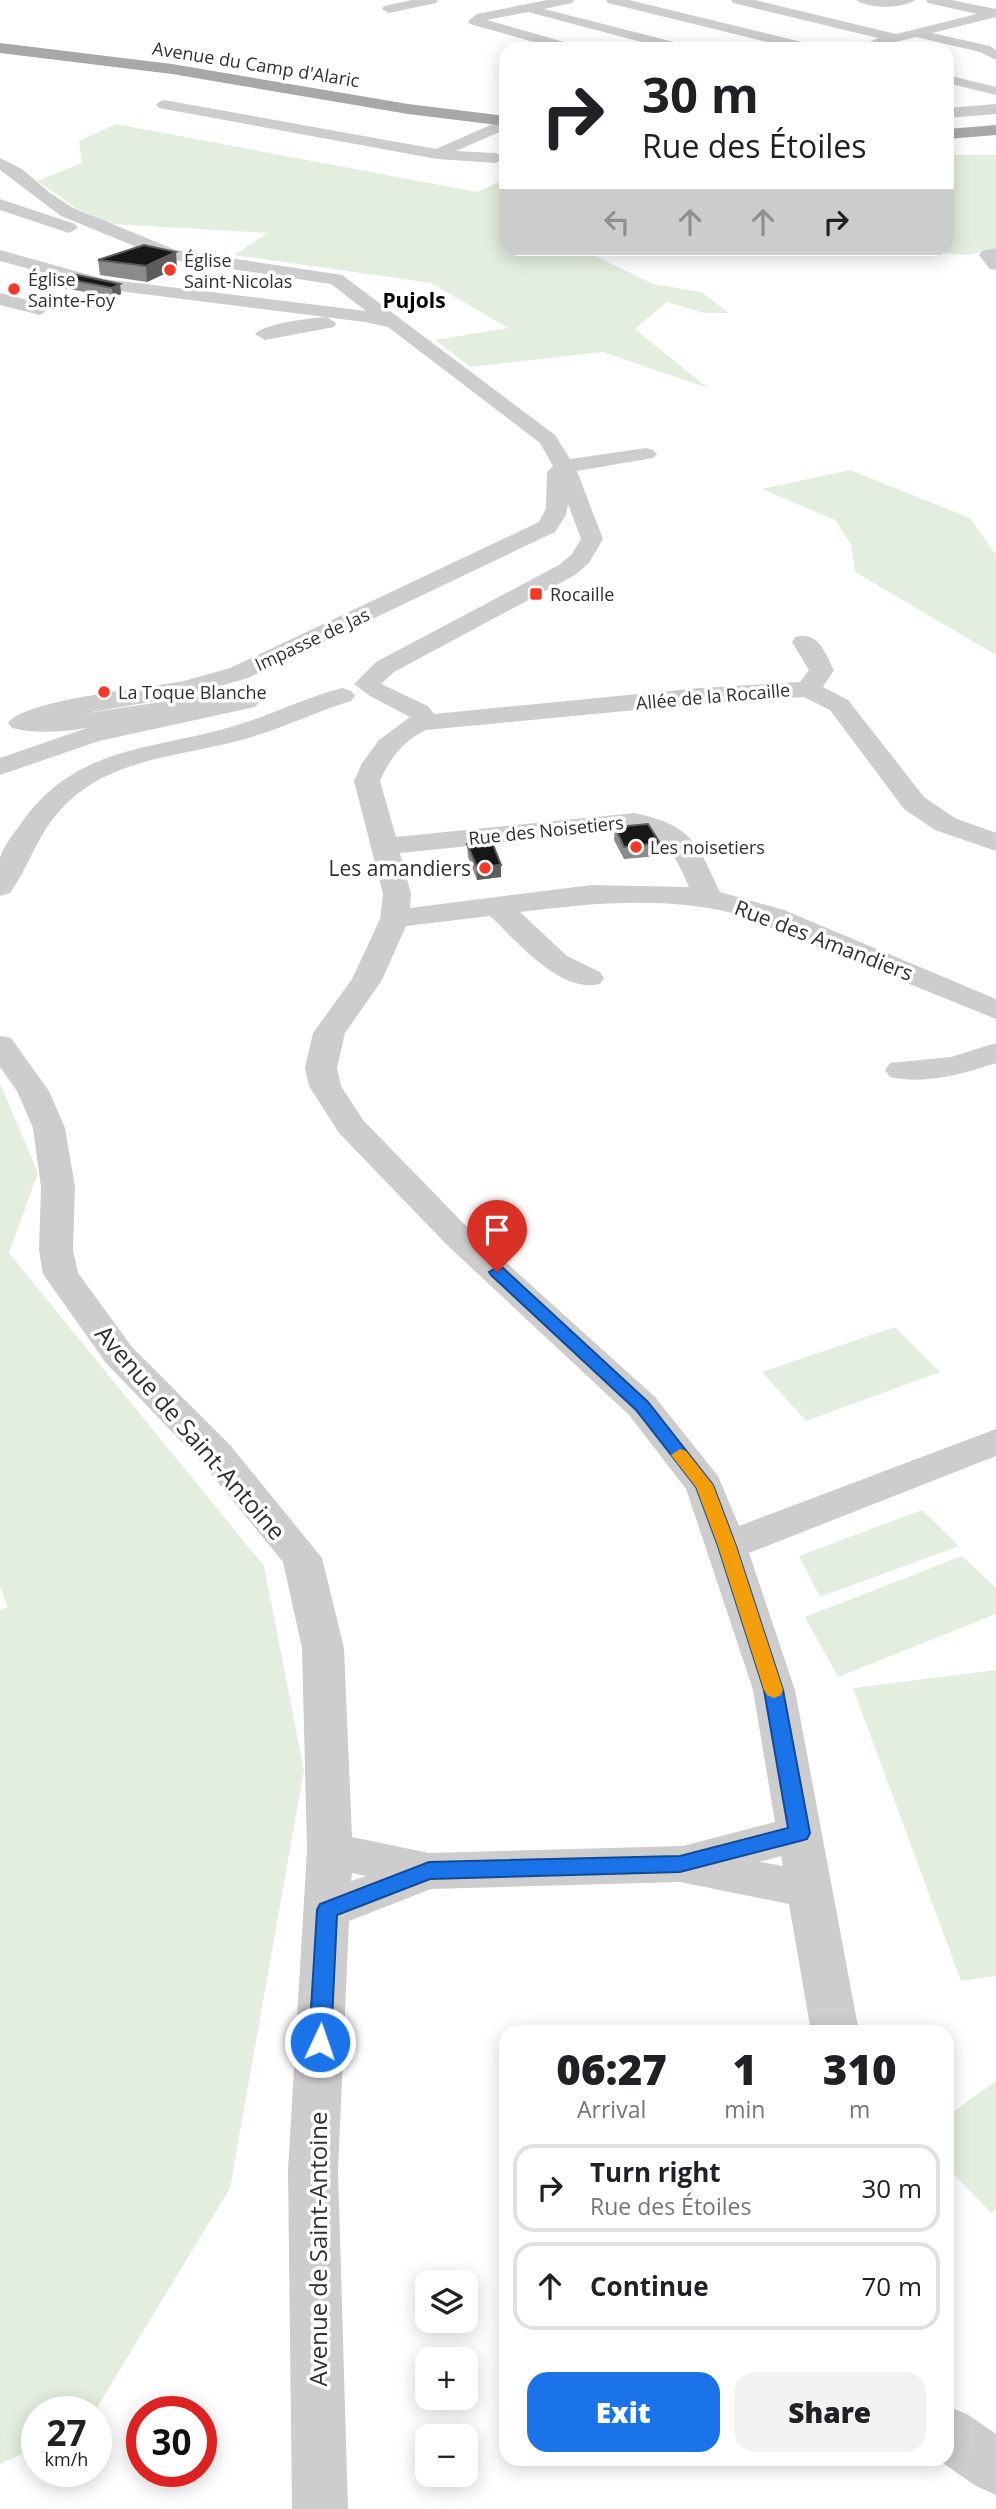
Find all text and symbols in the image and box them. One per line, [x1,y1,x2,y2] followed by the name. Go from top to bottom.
[151,36,362,92] street label: Avenue du Camp d'Alaric
[642,61,759,127] text: 30 m
[527,70,618,161] icon: right
[642,124,867,167] text: Rue des Étoiles
[598,203,636,241] icon: left
[671,203,709,241] icon: ahead
[744,203,782,241] icon: ahead
[817,203,855,241] icon: right
[184,248,292,293] place label: Église Saint-Nicolas
[162,262,178,278] marker: Église Saint-Nicolas
[28,267,116,312] place label: Église Sainte-Foy
[6,281,22,297] marker: Église Sainte-Foy
[382,286,446,314] district label: Pujols
[550,582,614,606] place label: Rocaille
[528,586,544,602] marker: Rocaille
[251,602,373,676] street label: Impasse de Jas
[635,677,791,715] street label: Allée de la Rocaille
[118,680,267,704] place label: La Toque Blanche
[96,684,112,700] marker: La Toque Blanche
[467,810,625,850] street label: Rue des Noisetiers
[650,835,765,859] place label: Les noisetiers
[628,839,644,855] marker: Les noisetiers
[329,854,471,882] place label: Les amandiers
[477,860,493,876] marker: Les amandiers
[731,893,917,987] street label: Rue des Amandiers
[467,1200,527,1272] pin
[478,1211,516,1249] icon: arrive
[88,1317,294,1547] street label: Avenue de Saint-Antoine
[283,2005,357,2079] position arrow
[556,2040,667,2097] text: 06:27
[733,2040,757,2097] text: 1
[823,2040,897,2097] text: 310
[577,2093,646,2125] text: Arrival
[724,2093,765,2125] text: min
[849,2093,870,2125] text: m
[301,2112,334,2386] street label: Avenue de Saint-Antoine
[590,2154,721,2190] text: Turn right
[531,2169,569,2207] icon: right
[861,2170,922,2206] text: 30 m
[590,2190,751,2222] text: Rue des Étoiles
[531,2267,569,2305] icon: ahead
[590,2268,709,2304] text: Continue
[861,2268,922,2304] text: 70 m
[415,2270,478,2487] map controls
[415,2270,478,2333] button: layers
[415,2347,478,2410] button: +
[527,2372,720,2452] button: Exit
[734,2372,926,2452] button: Share
[126,2396,217,2487] speed limit sign: 30
[46,2409,87,2456] text: 27
[415,2424,478,2487] button: −
[45,2447,88,2471] text: km/h

